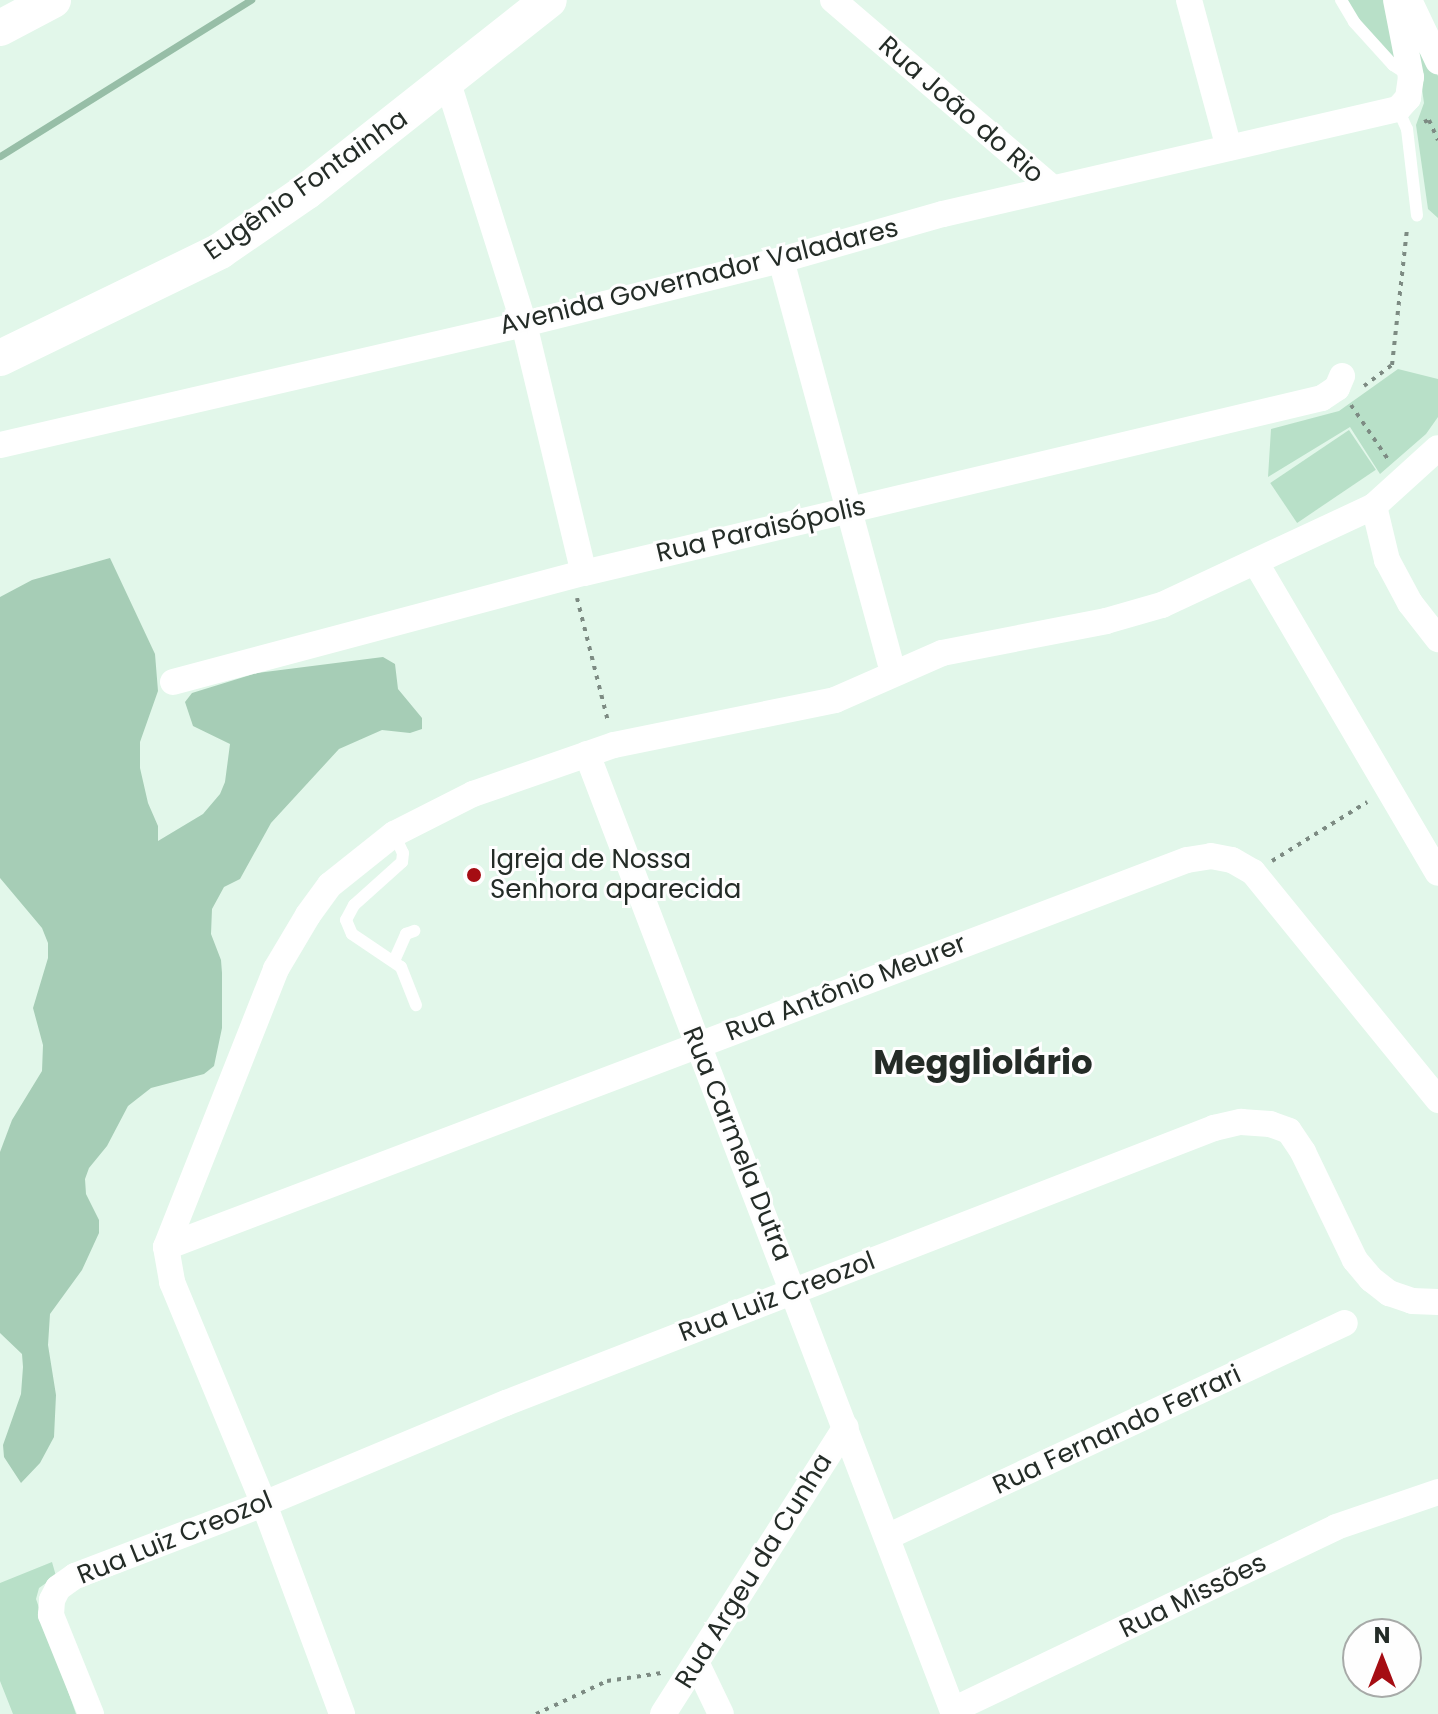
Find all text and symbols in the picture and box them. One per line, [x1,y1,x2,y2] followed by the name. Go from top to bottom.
[872,30,1050,190] street label: Rua João do Rio
[198,103,414,267] street label: Eugênio Fontainha
[497,212,901,342] street label: Avenida Governador Valadares
[653,491,869,569] street label: Rua Paraisópolis
[490,844,741,906] place label: Igreja de Nossa Senhora aparecida
[465,866,483,884] marker: Igreja de Nossa Senhora aparecida
[722,928,970,1048] street label: Rua Antônio Meurer
[676,1022,798,1266] street label: Rua Carmela Dutra
[873,1043,1093,1083] district label: Meggliolário
[675,1245,879,1349] street label: Rua Luiz Creozol
[988,1359,1246,1501] street label: Rua Fernando Ferrari
[669,1448,839,1694] street label: Rua Argeu da Cunha
[73,1485,277,1591] street label: Rua Luiz Creozol
[1115,1547,1271,1645] street label: Rua Missões
[1342,1618,1422,1698] north arrow
[1374,1620,1390,1651] text: N

